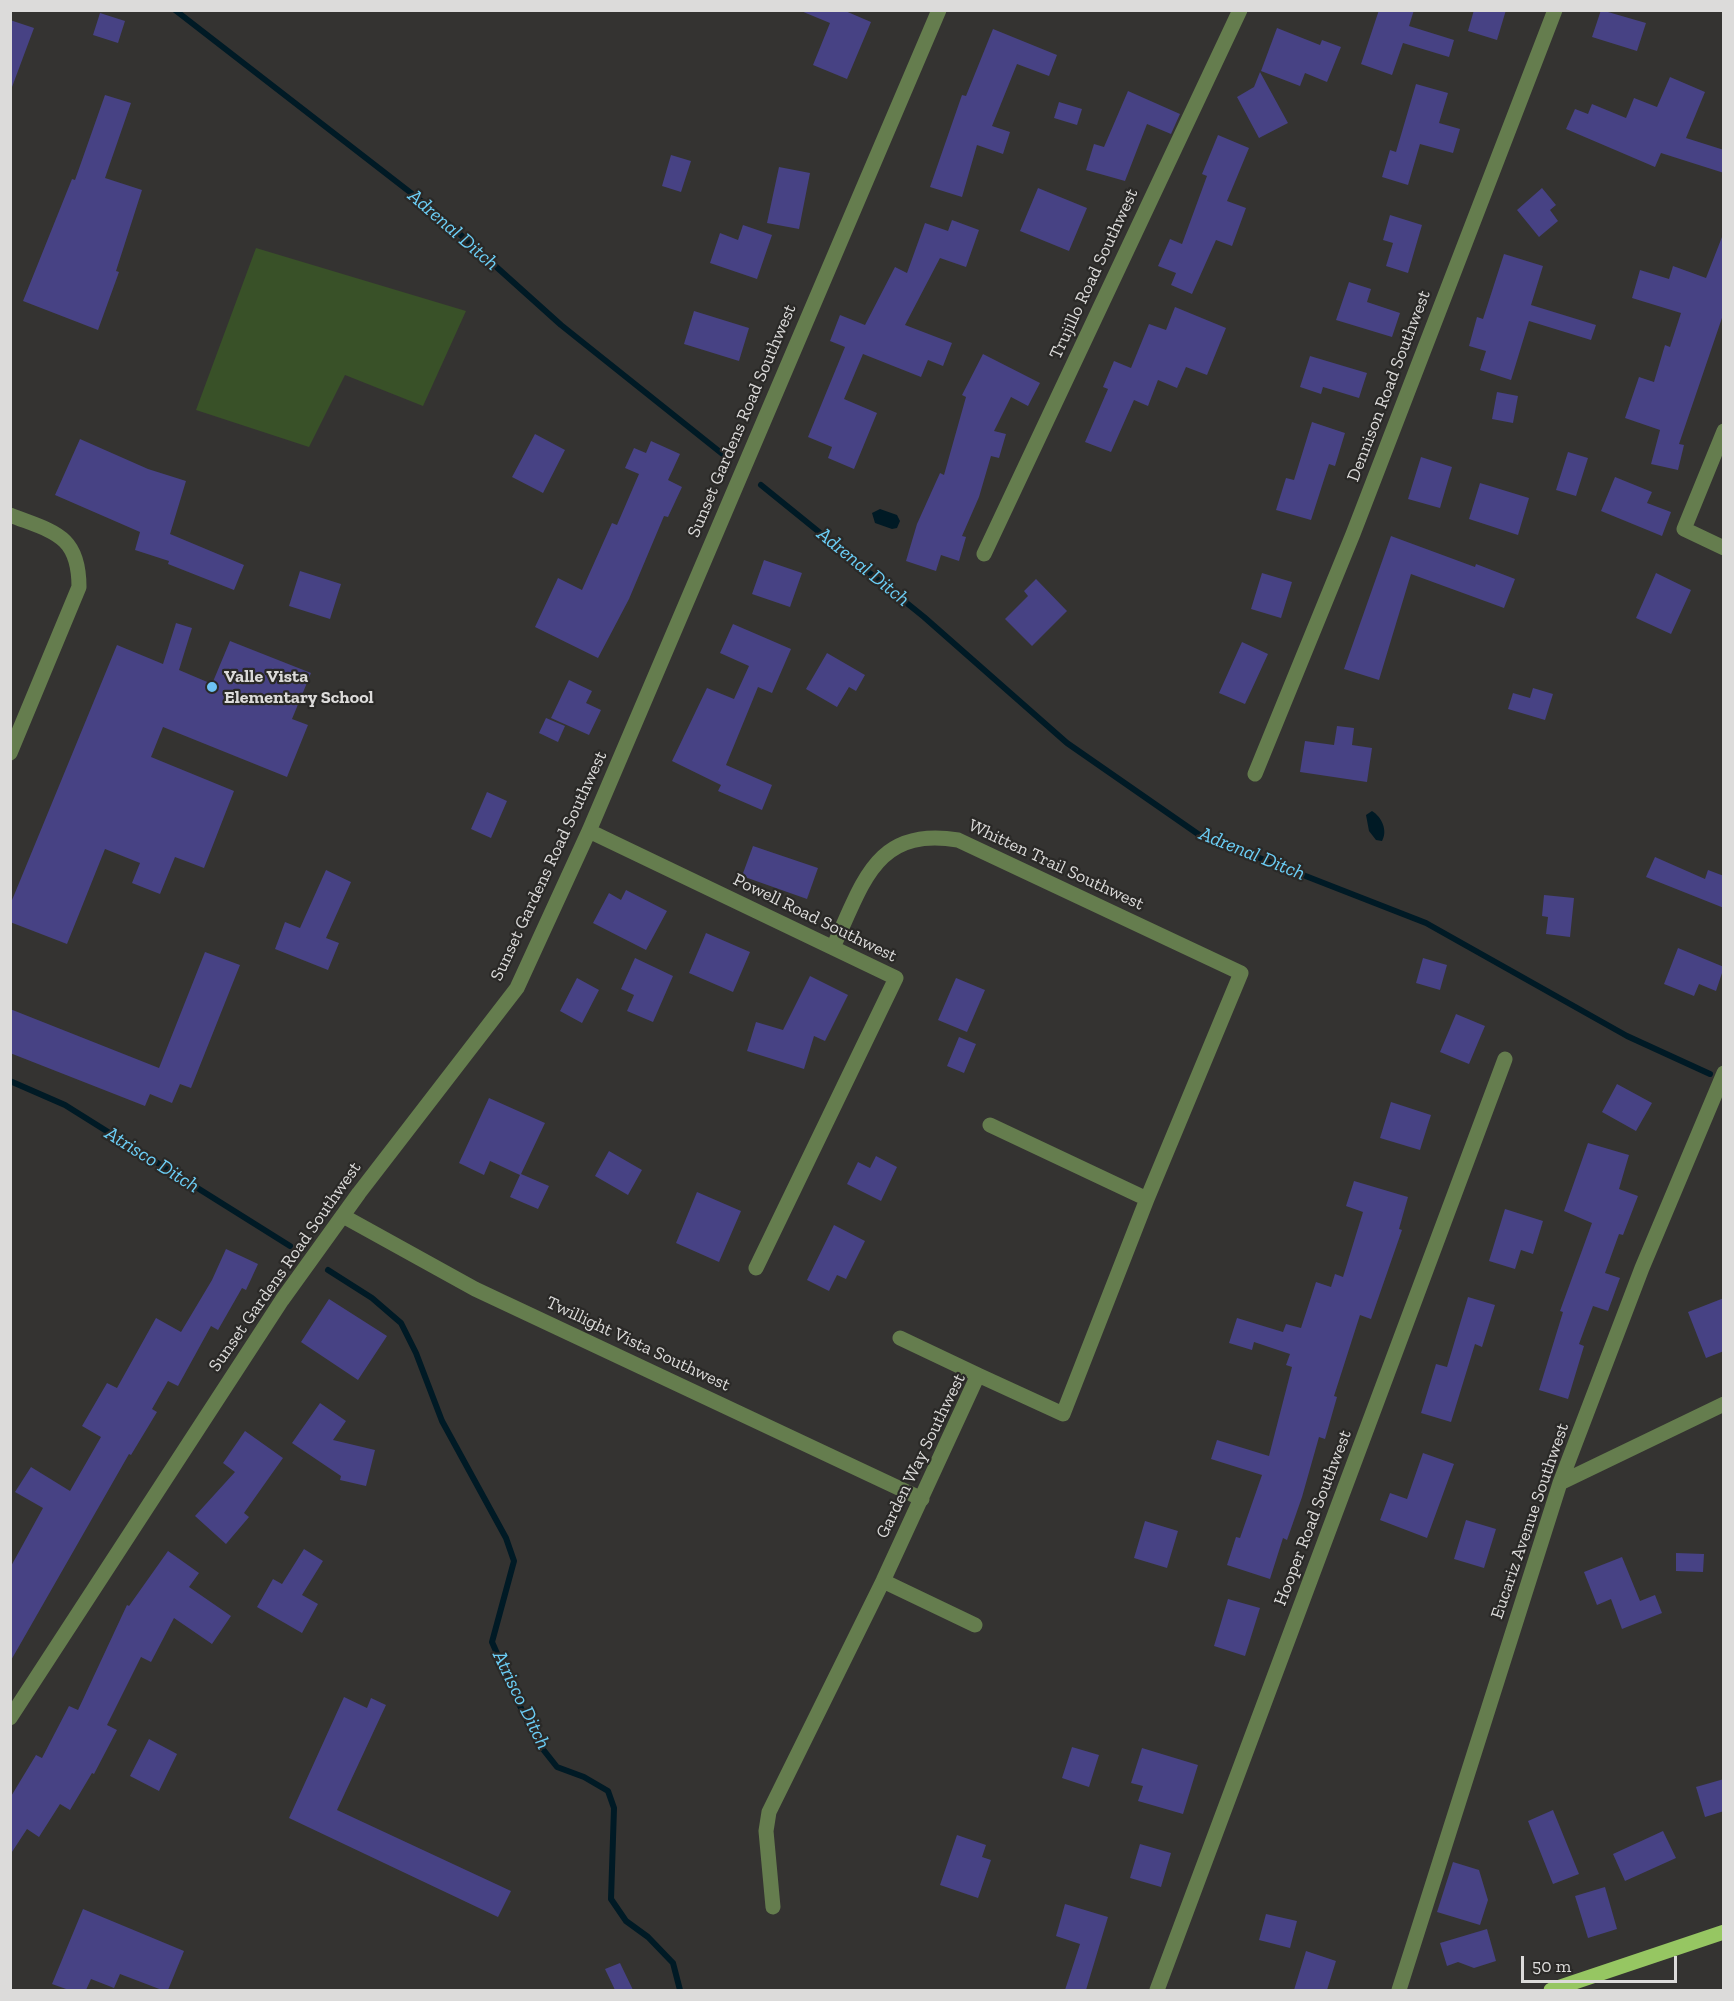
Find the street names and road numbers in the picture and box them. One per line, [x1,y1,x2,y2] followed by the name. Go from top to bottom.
[1045,185,1143,363] street label: Trujillo Road Southwest
[1343,287,1435,485] street label: Dennison Road Southwest
[683,301,801,541] street label: Sunset Gardens Road Southwest
[486,748,612,984] street label: Sunset Gardens Road Southwest
[965,815,1147,915] street label: Whitten Trail Southwest
[730,869,900,967] street label: Powell Road Southwest
[204,1158,366,1376] street label: Sunset Gardens Road Southwest
[543,1292,733,1396] street label: Twillight Vista Southwest
[872,1370,970,1542] street label: Garden Way Southwest
[1486,1420,1574,1622] street label: Eucariz Avenue Southwest
[1270,1427,1356,1609] street label: Hooper Road Southwest

